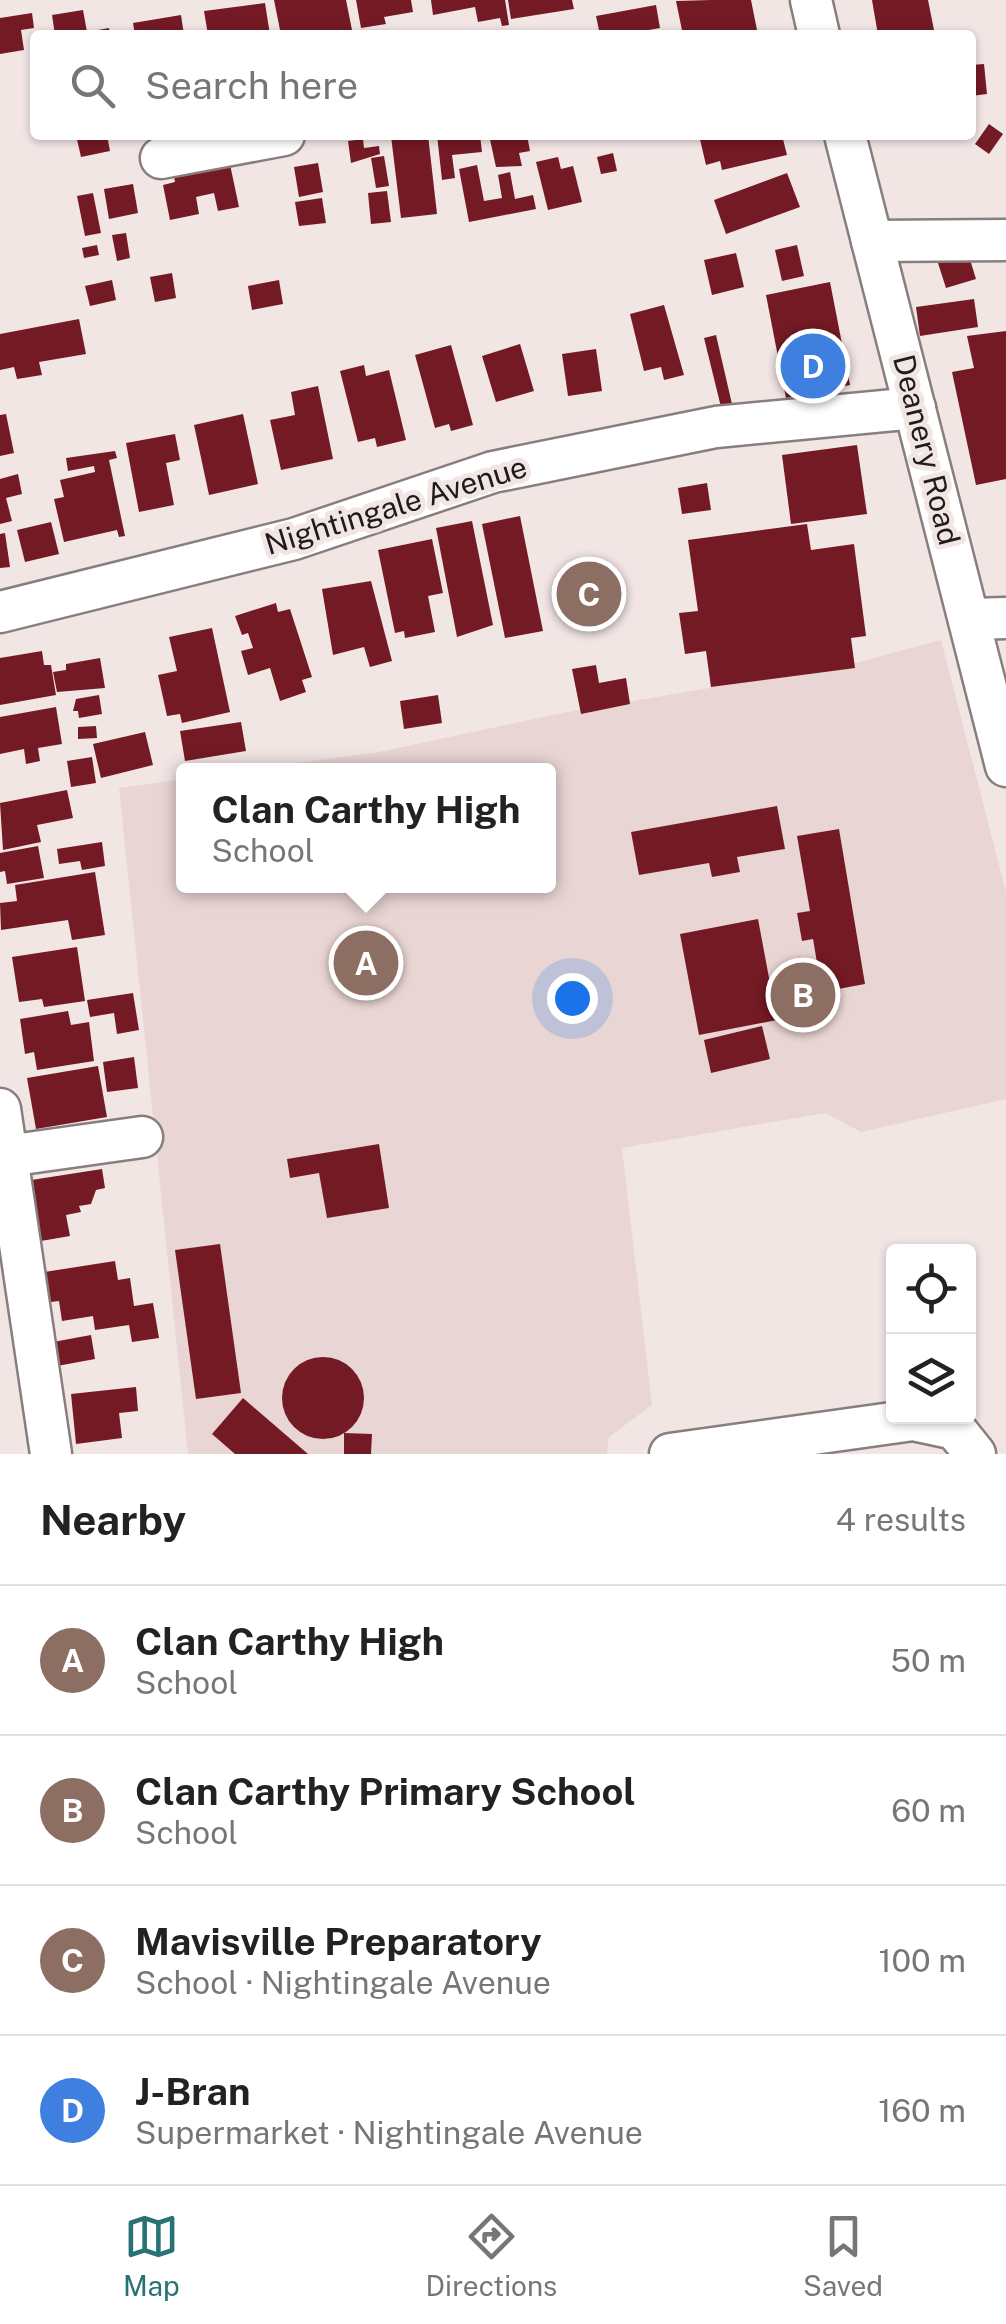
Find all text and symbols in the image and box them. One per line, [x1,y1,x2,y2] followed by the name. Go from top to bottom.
[30,30,976,140] search box
[65,58,120,113] icon: search
[145,63,358,108] text: Search here
[780,328,846,404] pin: D
[886,351,968,549] street label: Deanery Road
[260,448,531,562] street label: Nightingale Avenue
[556,556,622,632] pin: C
[176,763,556,893] popup
[211,787,521,832] text: Clan Carthy High
[211,832,314,869] text: School
[334,926,398,1000] pin: A
[770,958,836,1032] pin: B
[547,973,598,1024] your location
[886,1244,976,1424] map controls
[886,1244,976,1334] button: locate
[886,1334,976,1424] button: layers
[40,1495,186,1544] text: Nearby
[836,1501,966,1538] text: 4 results
[135,1619,444,1664] text: Clan Carthy High
[61,1642,84,1679] text: A
[890,1642,966,1679] text: 50 m
[135,1664,238,1701] text: School
[135,1769,636,1814] text: Clan Carthy Primary School
[62,1792,83,1829] text: B
[891,1792,966,1829] text: 60 m
[135,1814,238,1851] text: School
[135,1919,542,1964] text: Mavisville Preparatory
[61,1942,84,1979] text: C
[879,1942,966,1979] text: 100 m
[135,1964,551,2001] text: School · Nightingale Avenue
[135,2069,251,2114] text: J-Bran
[61,2092,84,2129] text: D
[878,2092,966,2129] text: 160 m
[135,2114,643,2151] text: Supermarket · Nightingale Avenue
[123,2209,180,2302] tab: Map
[426,2209,557,2302] tab: Directions
[803,2209,883,2302] tab: Saved

